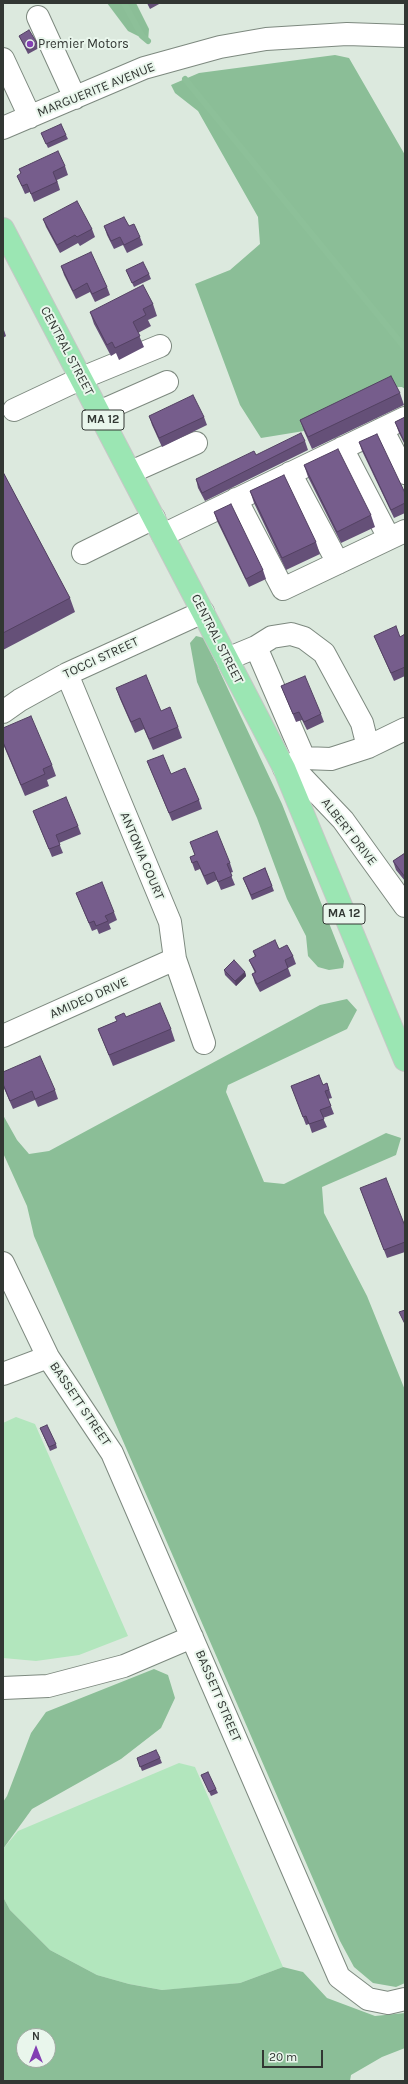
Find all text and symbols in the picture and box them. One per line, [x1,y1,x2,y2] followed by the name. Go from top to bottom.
[38,36,129,52] place label: Premier Motors
[25,39,35,49] marker: Premier Motors
[35,59,157,121] street label: MARGUERITE AVENUE
[37,304,97,398] street label: CENTRAL STREET
[82,410,124,430] road number: MA 12
[188,591,246,687] street label: CENTRAL STREET
[61,634,141,682] street label: TOCCI STREET
[318,795,380,869] street label: ALBERT DRIVE
[117,810,167,902] street label: ANTONIA COURT
[323,904,365,924] road number: MA 12
[47,974,131,1022] street label: AMIDEO DRIVE
[46,1359,114,1449] street label: BASSETT STREET
[192,1648,244,1744] street label: BASSETT STREET
[16,2028,56,2068] north arrow
[32,2030,40,2043] text: N
[264,2042,325,2068] scale bar
[269,2050,297,2064] text: 20 m

